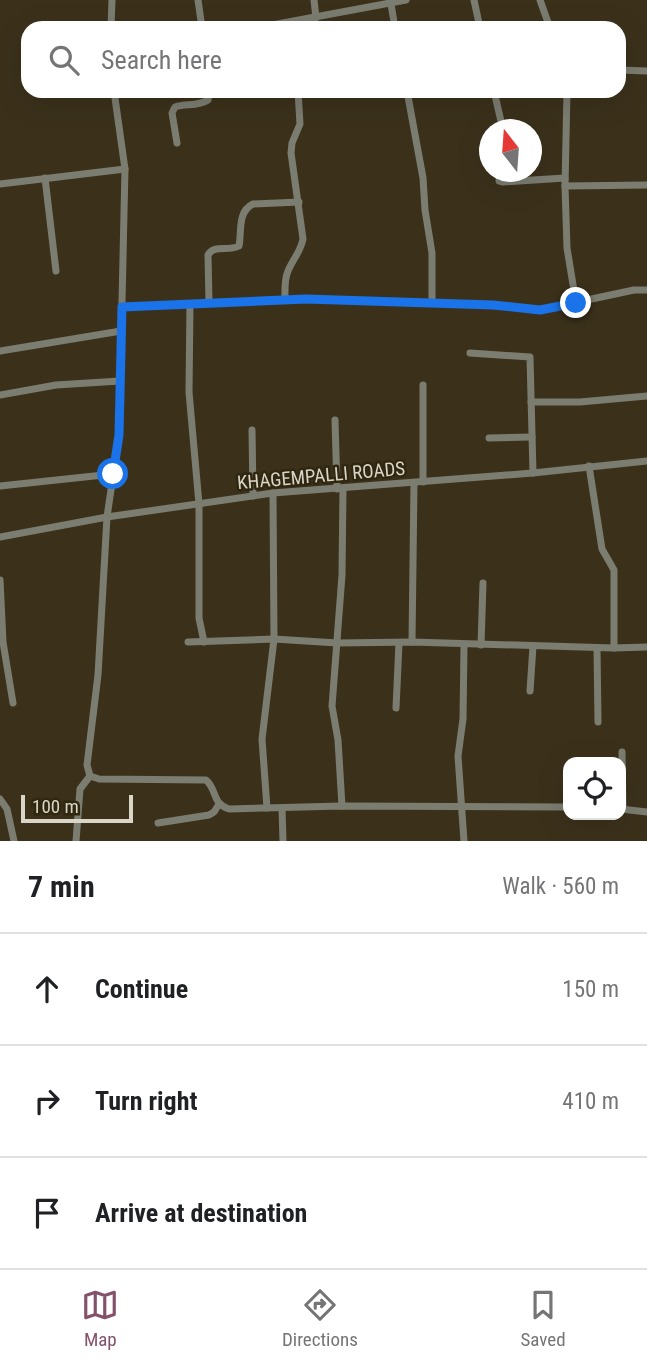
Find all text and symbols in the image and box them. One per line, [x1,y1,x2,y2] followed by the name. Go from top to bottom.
[21,21,626,98] search box
[45,41,83,79] icon: search
[101,45,222,75] text: Search here
[479,119,542,182] north arrow
[560,287,591,318] route end
[236,457,406,494] street label: KHAGEMPALLI ROADS
[97,458,128,489] route start
[563,757,626,820] map controls
[563,757,626,820] button: locate
[21,792,133,824] scale bar
[32,795,79,818] text: 100 m
[28,869,95,904] text: 7 min
[502,873,619,900] text: Walk · 560 m
[28,970,66,1008] icon: ahead
[95,974,188,1004] text: Continue
[562,976,619,1003] text: 150 m
[28,1082,66,1120] icon: right
[95,1086,197,1116] text: Turn right
[562,1088,619,1115] text: 410 m
[28,1194,66,1232] icon: arrive
[95,1198,307,1228] text: Arrive at destination
[81,1286,119,1351] tab: Map
[282,1286,358,1351] tab: Directions
[520,1286,566,1351] tab: Saved

